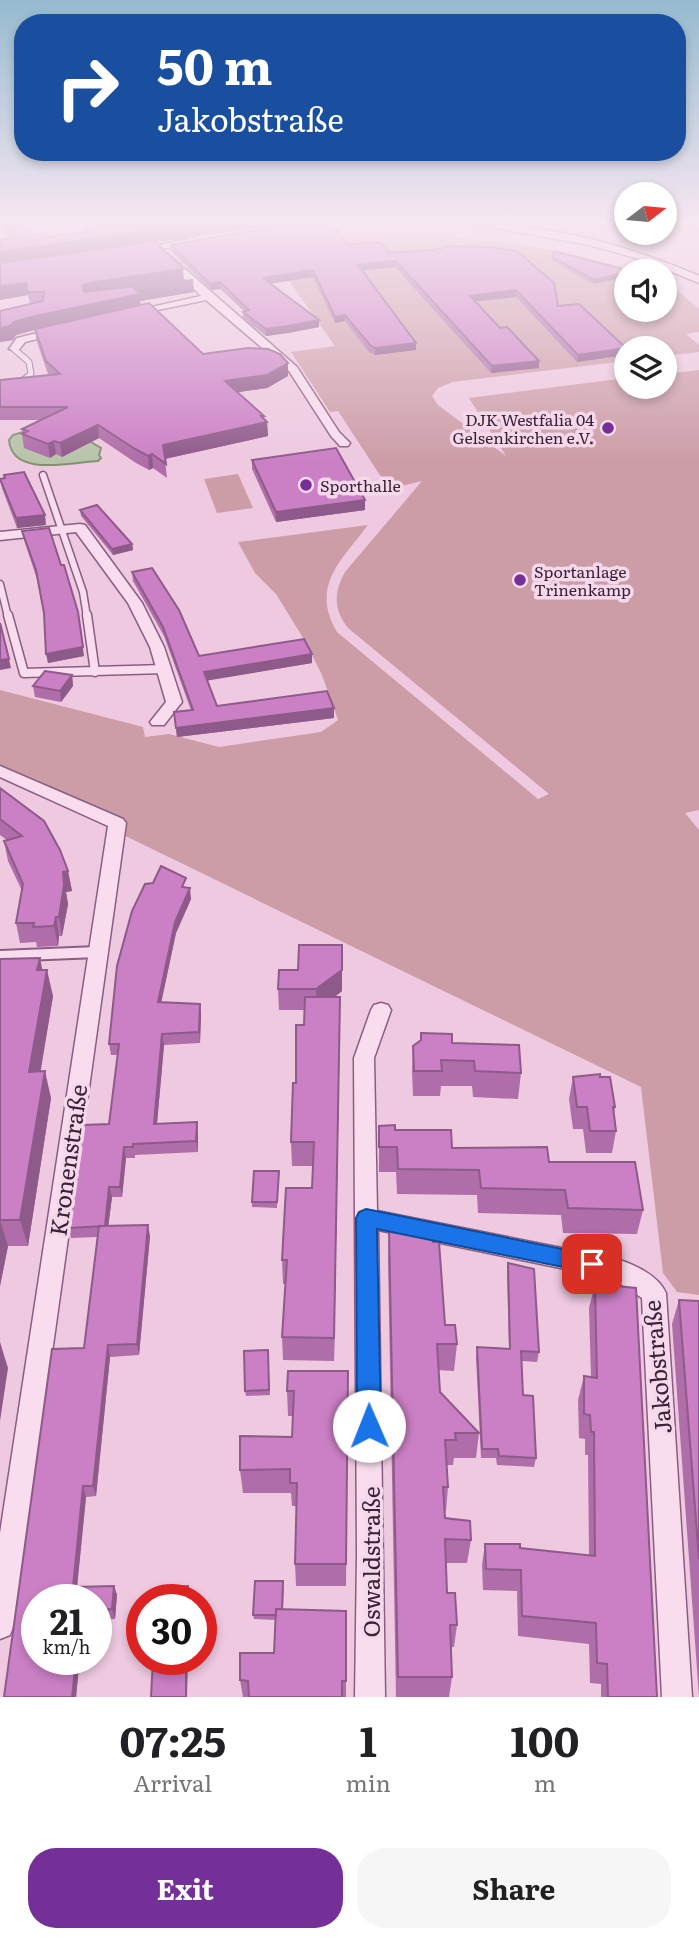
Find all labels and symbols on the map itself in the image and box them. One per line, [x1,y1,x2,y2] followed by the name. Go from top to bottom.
[614,182,677,245] north arrow
[452,407,594,449] place label: DJK Westfalia 04 Gelsenkirchen e.V.
[600,420,616,436] marker: DJK Westfalia 04 Gelsenkirchen e.V.
[320,473,401,497] place label: Sporthalle
[298,477,314,493] marker: Sporthalle
[534,559,631,601] place label: Sportanlage Trinenkamp
[512,572,528,588] marker: Sportanlage Trinenkamp
[40,1082,94,1238] street label: Kronenstraße
[562,1234,622,1294] pin
[633,1299,679,1435] street label: Jakobstraße
[332,1389,406,1463] position arrow
[353,1486,387,1638] street label: Oswaldstraße
[126,1584,217,1675] speed limit sign: 30

